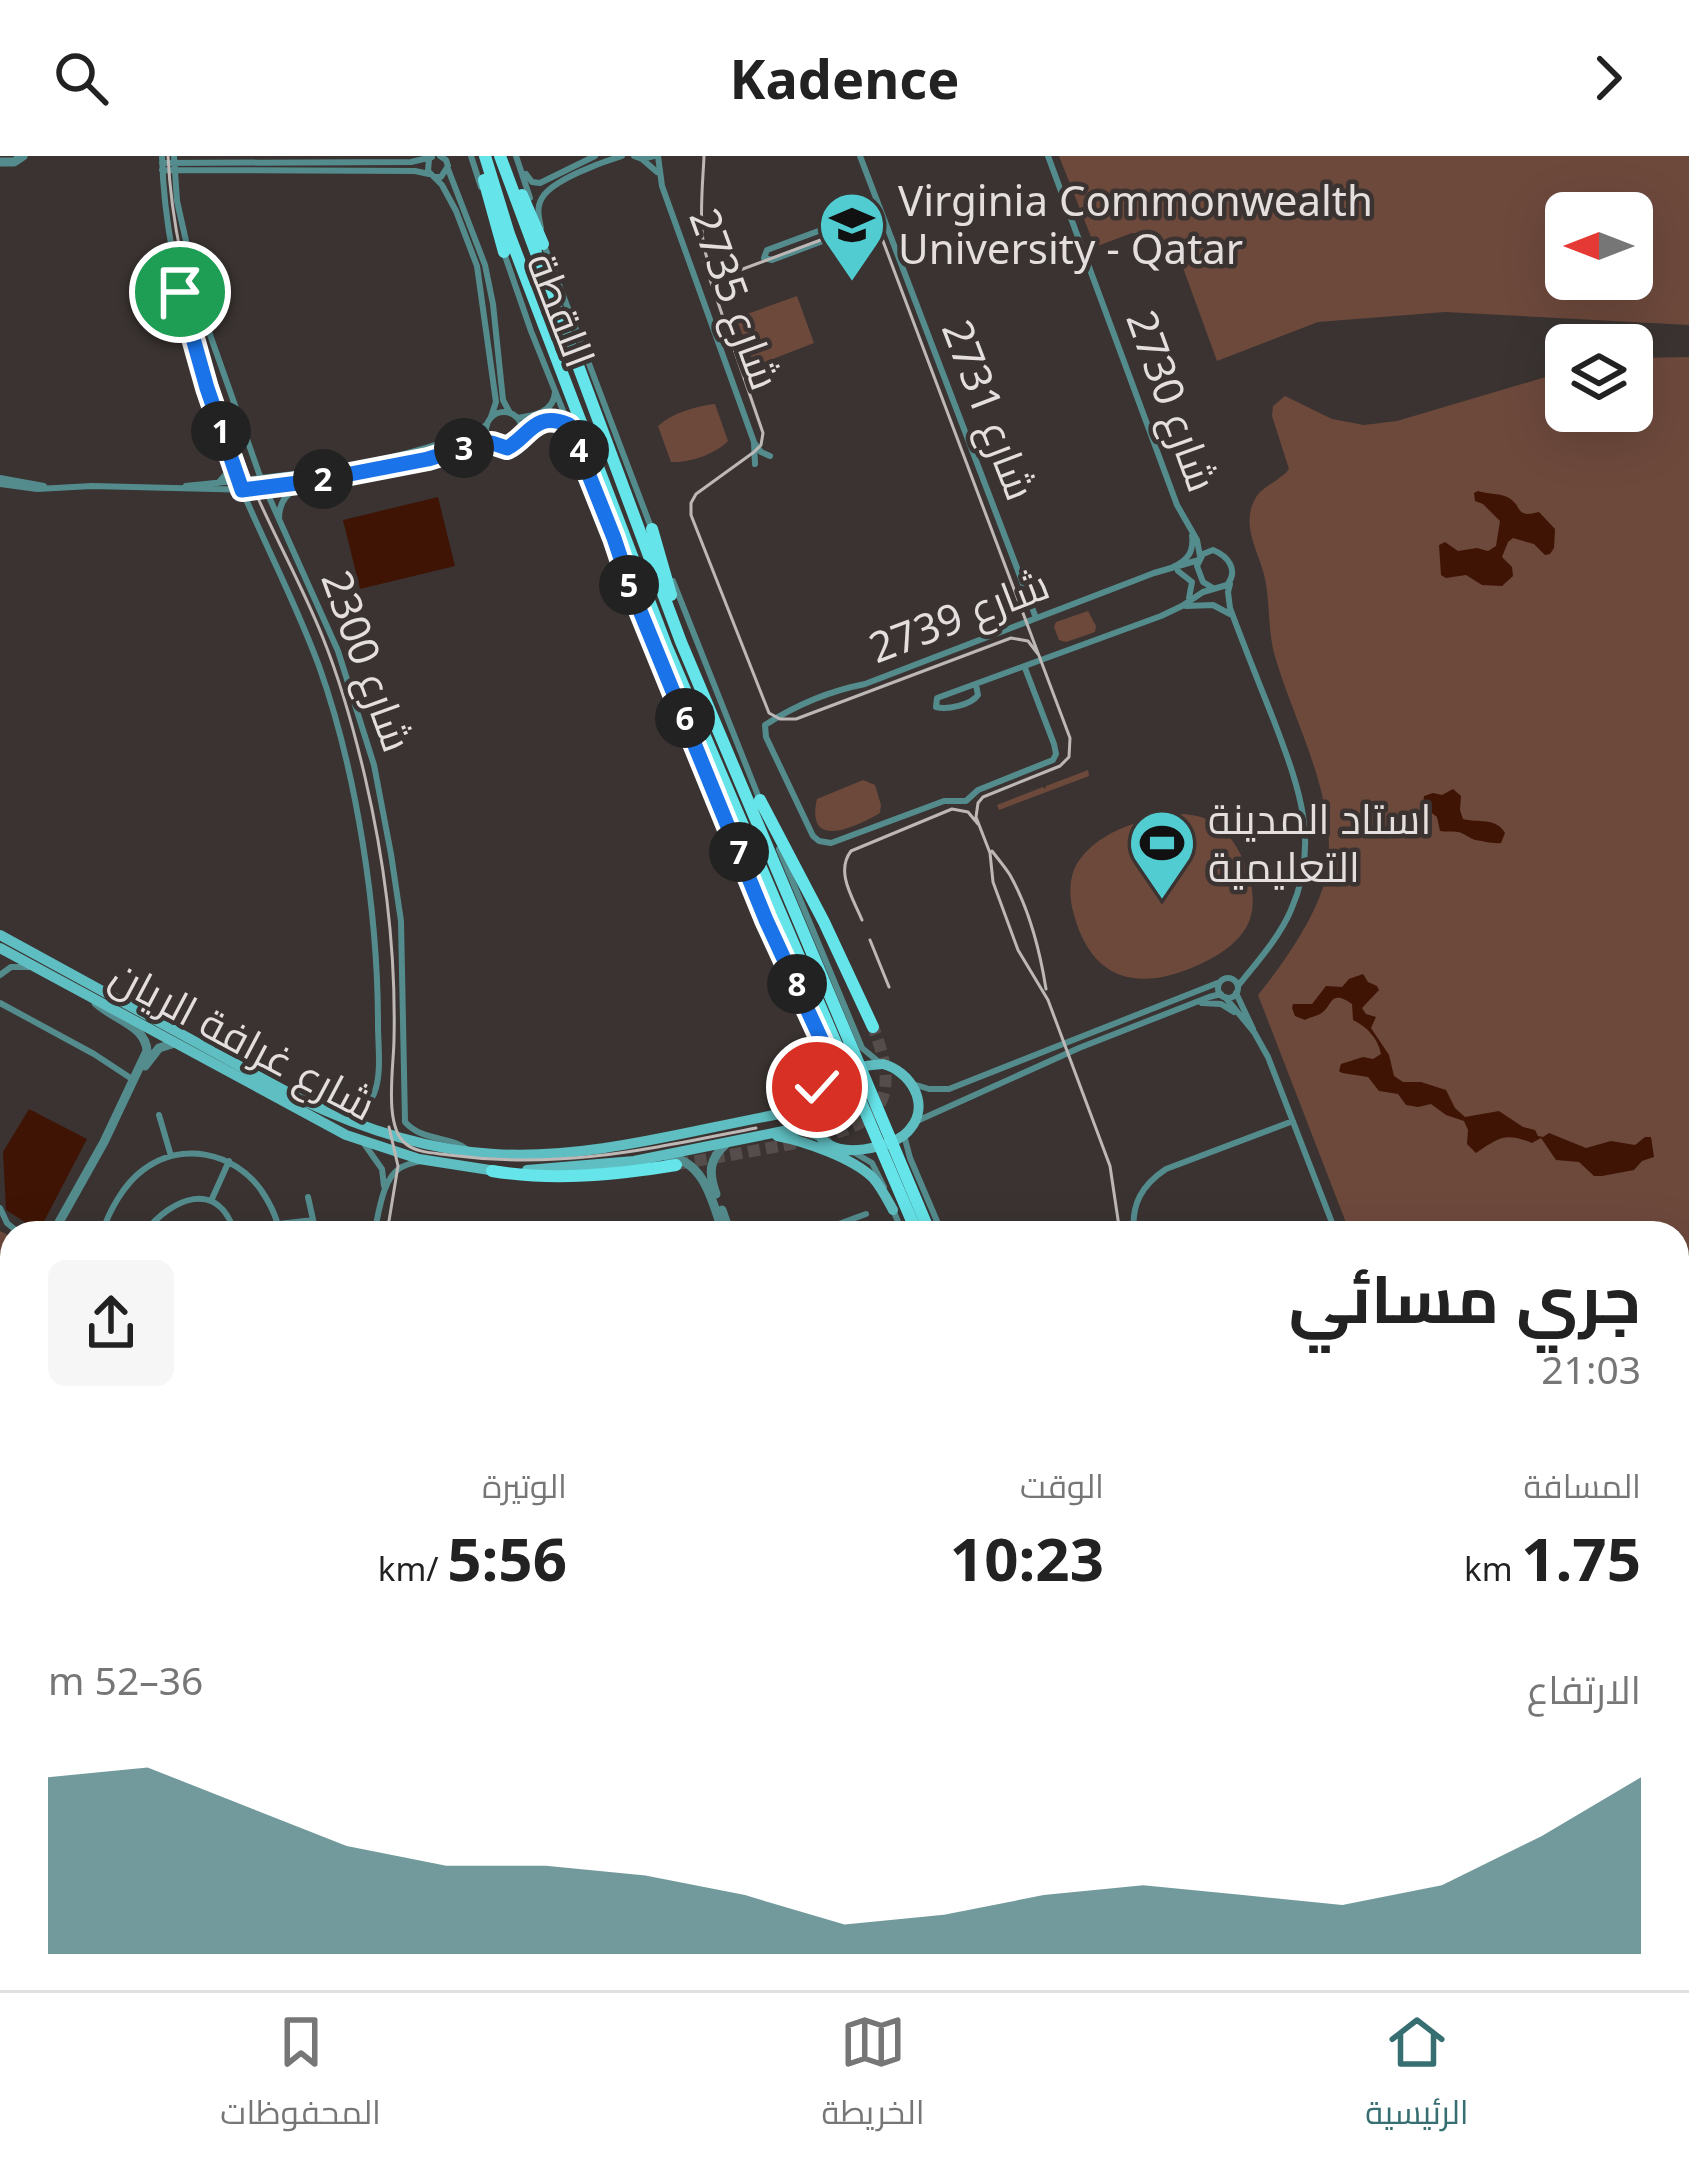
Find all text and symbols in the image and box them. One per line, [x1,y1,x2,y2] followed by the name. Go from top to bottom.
[730,41,959,115] text: Kadence
[48,45,114,111] icon: search
[1575,45,1641,111] icon: forward
[898,171,1373,276] place label: Virginia Commonwealth University - Qatar
[817,190,887,284] school or university icon: Virginia Commonwealth University - Qatar
[1545,192,1653,300] north arrow
[1545,192,1653,432] map controls
[676,200,795,397] street label: شارع 2735
[129,241,231,343] pin
[515,244,610,375] street label: اللقطة
[147,259,213,325] icon: arrive
[1113,302,1232,499] street label: شارع 2730
[929,311,1051,508] street label: شارع 2731
[1545,324,1653,432] button: layers
[191,401,251,461] pin: 1
[212,408,230,453] text: 1
[434,418,494,478] pin: 3
[549,420,609,480] pin: 4
[455,425,473,470] text: 3
[570,427,588,472] text: 4
[293,449,353,509] pin: 2
[314,456,332,501] text: 2
[860,554,1057,676] street label: شارع 2739
[599,555,659,615] pin: 5
[308,562,427,759] street label: شارع 2300
[620,562,638,607] text: 5
[655,688,715,748] pin: 6
[676,695,694,740] text: 6
[1208,789,1431,894] place label: استاد المدينة التعليمية
[1127,808,1197,902] sports icon: استاد المدينة التعليمية
[709,822,769,882] pin: 7
[730,829,748,874] text: 7
[101,945,386,1133] street label: شارع غرافة الريان
[767,954,827,1014] pin: 8
[788,961,806,1006] text: 8
[766,1036,868,1138] pin
[784,1054,850,1120] icon: check
[1289,1252,1641,1342] text: جري مسائي
[48,1260,174,1386] button: share
[1541,1342,1641,1395] text: 21:03
[482,1463,567,1508] text: الوتيرة
[1020,1463,1104,1508] text: الوقت
[1524,1463,1641,1508] text: المسافة
[447,1517,567,1599] text: 5:56
[950,1517,1104,1599] text: 10:23
[1521,1517,1641,1599] text: 1.75
[378,1546,447,1591] text: /km
[1464,1546,1521,1591] text: km
[48,1653,203,1706] text: 36–52 m
[1527,1662,1641,1715] text: الارتفاع
[220,2009,381,2143] tab: المحفوظات
[822,2009,925,2143] tab: الخريطة
[1365,2009,1469,2143] tab: الرئيسية

